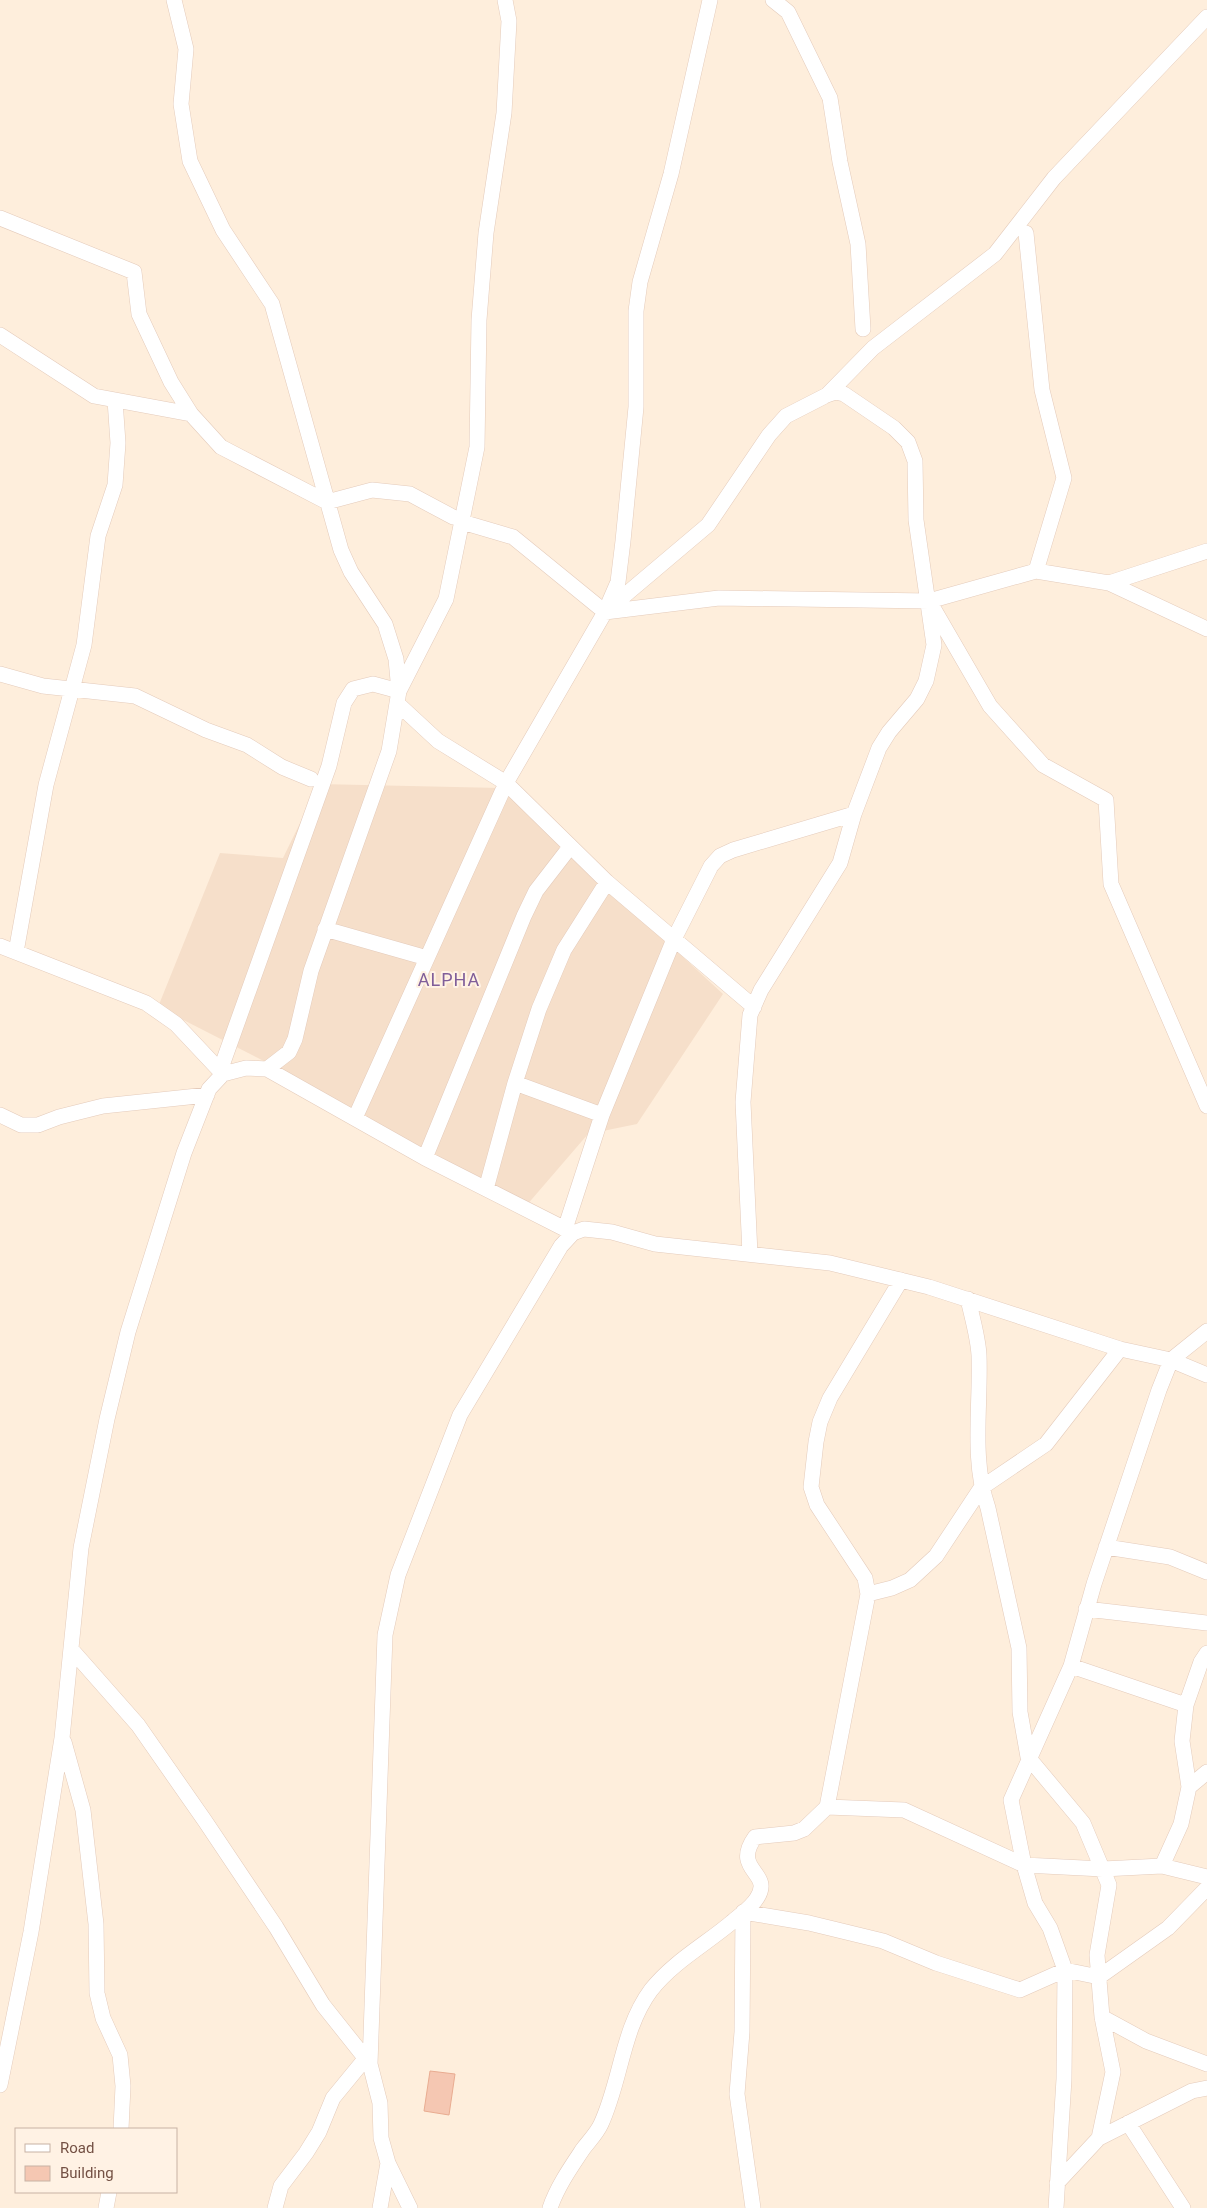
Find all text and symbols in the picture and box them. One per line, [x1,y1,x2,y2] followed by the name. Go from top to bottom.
[418,969,480,990] district label: ALPHA
[15,2128,178,2193] legend
[60,2139,94,2157] text: Road
[60,2164,114,2182] text: Building

